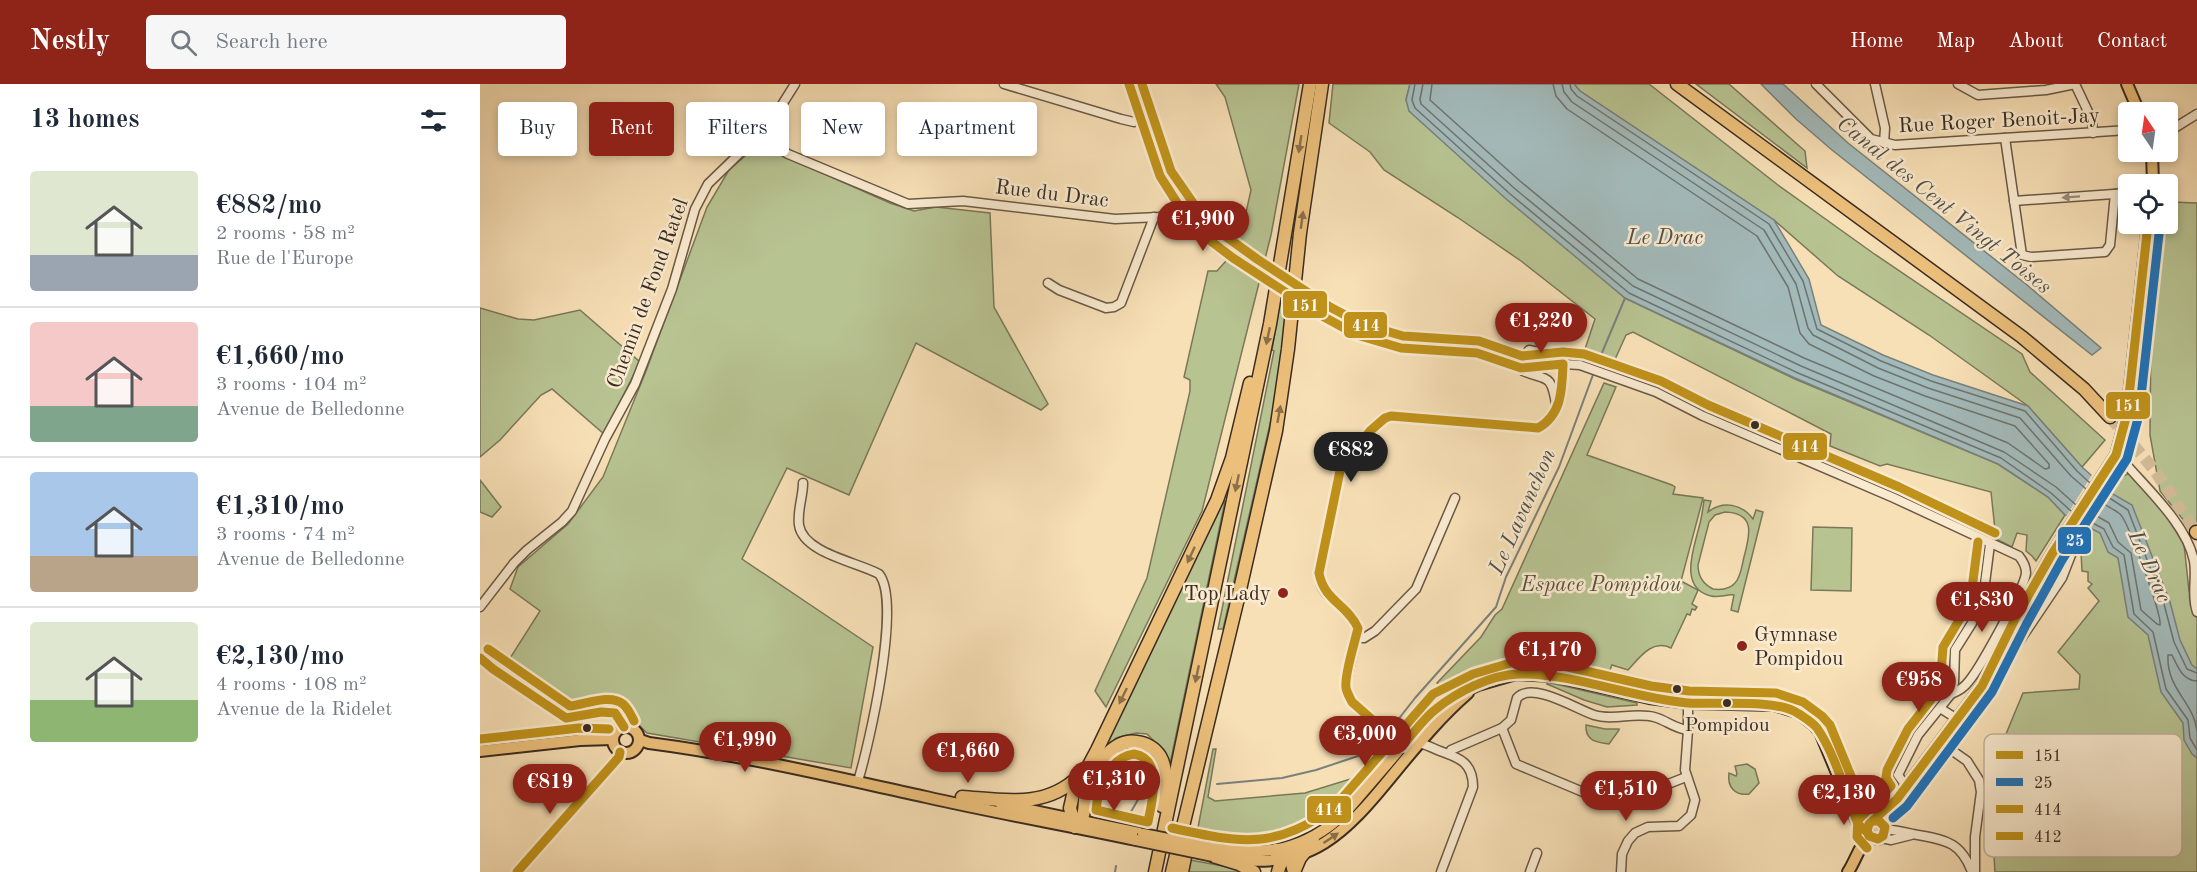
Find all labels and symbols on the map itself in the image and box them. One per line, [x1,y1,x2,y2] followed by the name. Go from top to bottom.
[2118,102,2178,162] north arrow
[1898,106,2100,137] street label: Rue Roger Benoit-Jay
[1832,112,2055,299] water label: Canal des Cent Vingt Toises
[1295,135,1304,154] one-way arrow
[994,177,1110,212] street label: Rue du Drac
[2062,192,2081,202] one-way arrow
[604,195,693,391] street label: Chemin de Fond Ratel
[1154,201,1252,252] pin: €1,900
[1297,210,1306,229] one-way arrow
[1625,227,1704,249] water label: Le Drac
[1282,290,1328,319] line badge: 151
[1291,299,1319,315] text: 151
[1492,303,1590,354] pin: €1,220
[1343,311,1388,339] line badge: 414
[1352,319,1380,335] text: 414
[1262,327,1272,346] one-way arrow
[2105,391,2151,420] line badge: 151
[2114,399,2142,415] text: 151
[1275,404,1284,423] one-way arrow
[1749,419,1761,431] unlabelled marker
[1315,432,1387,483] pin: €882
[1782,432,1828,461] line badge: 414
[1791,440,1819,456] text: 414
[1485,446,1560,579] water label: Le Lavanchon
[1232,474,1241,493] one-way arrow
[2057,526,2092,555] line badge: 25
[2123,526,2175,607] water label: Le Drac
[2066,534,2084,550] text: 25
[1186,547,1195,564] one-way arrow
[1519,575,1682,596] park label: Espace Pompidou
[1933,582,2031,633] pin: €1,830
[1184,584,1271,605] place label: Top Lady
[1276,586,1290,600] marker: Top Lady
[1754,625,1843,670] place label: Gymnase Pompidou
[1501,632,1599,683] pin: €1,170
[1735,639,1749,653] marker: Gymnase Pompidou
[1883,662,1955,713] pin: €958
[1192,665,1201,684] one-way arrow
[1671,683,1683,695] unlabelled marker
[1119,688,1128,705] one-way arrow
[1721,697,1733,709] marker: Pompidou
[1316,716,1414,767] pin: €3,000
[1684,716,1770,736] place label: Pompidou
[581,722,593,734] unlabelled marker
[696,722,794,773] pin: €1,990
[919,733,1017,784] pin: €1,660
[1984,734,2182,857] legend
[2034,749,2062,765] text: 151
[1065,761,1163,812] pin: €1,310
[514,764,586,815] pin: €819
[1577,771,1675,822] pin: €1,510
[1795,775,1893,826] pin: €2,130
[2034,776,2053,792] text: 25
[1306,795,1352,824] line badge: 414
[1315,803,1343,819] text: 414
[2034,803,2062,819] text: 414
[2034,830,2062,846] text: 412
[1323,833,1340,844] one-way arrow

